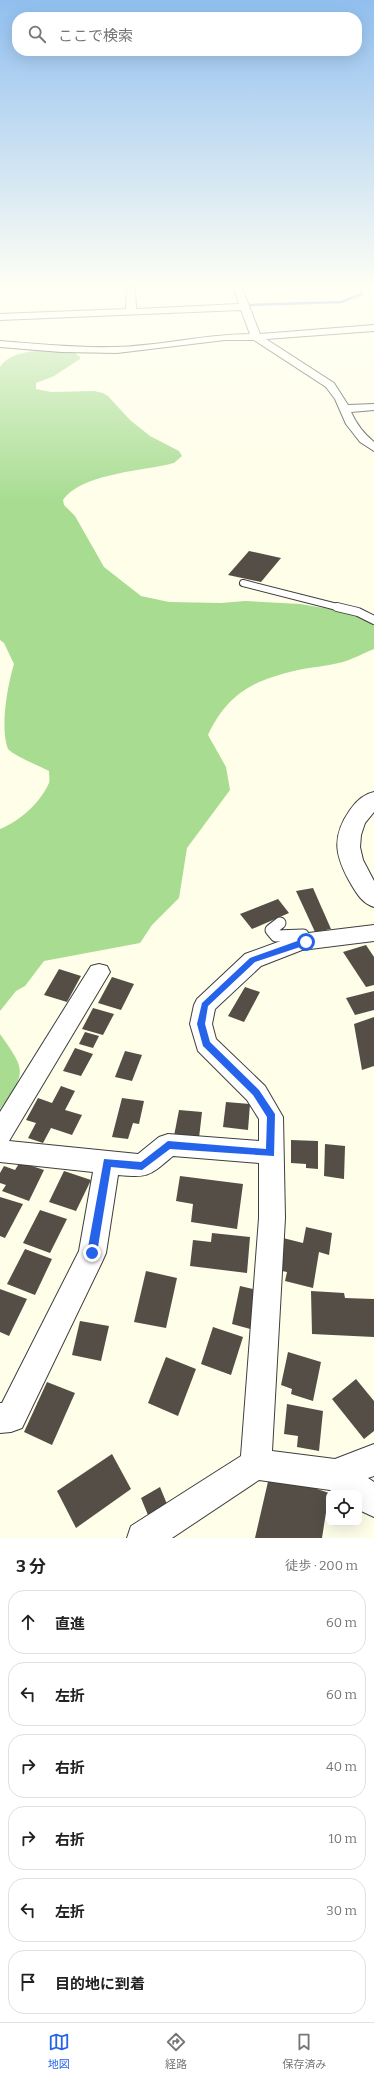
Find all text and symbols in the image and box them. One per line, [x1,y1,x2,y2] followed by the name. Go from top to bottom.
[12,12,362,56] search box
[26,23,48,45] icon: search
[58,27,133,45] text: ここで検索
[297,933,315,951] route start
[83,1244,101,1262] route end
[326,1490,362,1526] map controls
[326,1490,362,1526] button: locate
[16,1556,46,1577] text: 3 分
[285,1558,358,1573] text: 徒歩 · 200 m
[17,1611,39,1633] icon: ahead
[55,1615,85,1633] text: 直進
[326,1615,357,1630] text: 60 m
[17,1683,39,1705] icon: left
[55,1687,85,1705] text: 左折
[326,1687,357,1702] text: 60 m
[17,1755,39,1777] icon: right
[55,1759,85,1777] text: 右折
[326,1759,357,1774] text: 40 m
[17,1827,39,1849] icon: right
[55,1831,85,1849] text: 右折
[328,1831,357,1846] text: 10 m
[17,1899,39,1921] icon: left
[55,1903,85,1921] text: 左折
[326,1903,357,1918] text: 30 m
[17,1971,39,1993] icon: arrive
[55,1975,145,1993] text: 目的地に到着
[48,2031,70,2071] tab: 地図
[165,2031,187,2071] tab: 経路
[282,2031,326,2071] tab: 保存済み

